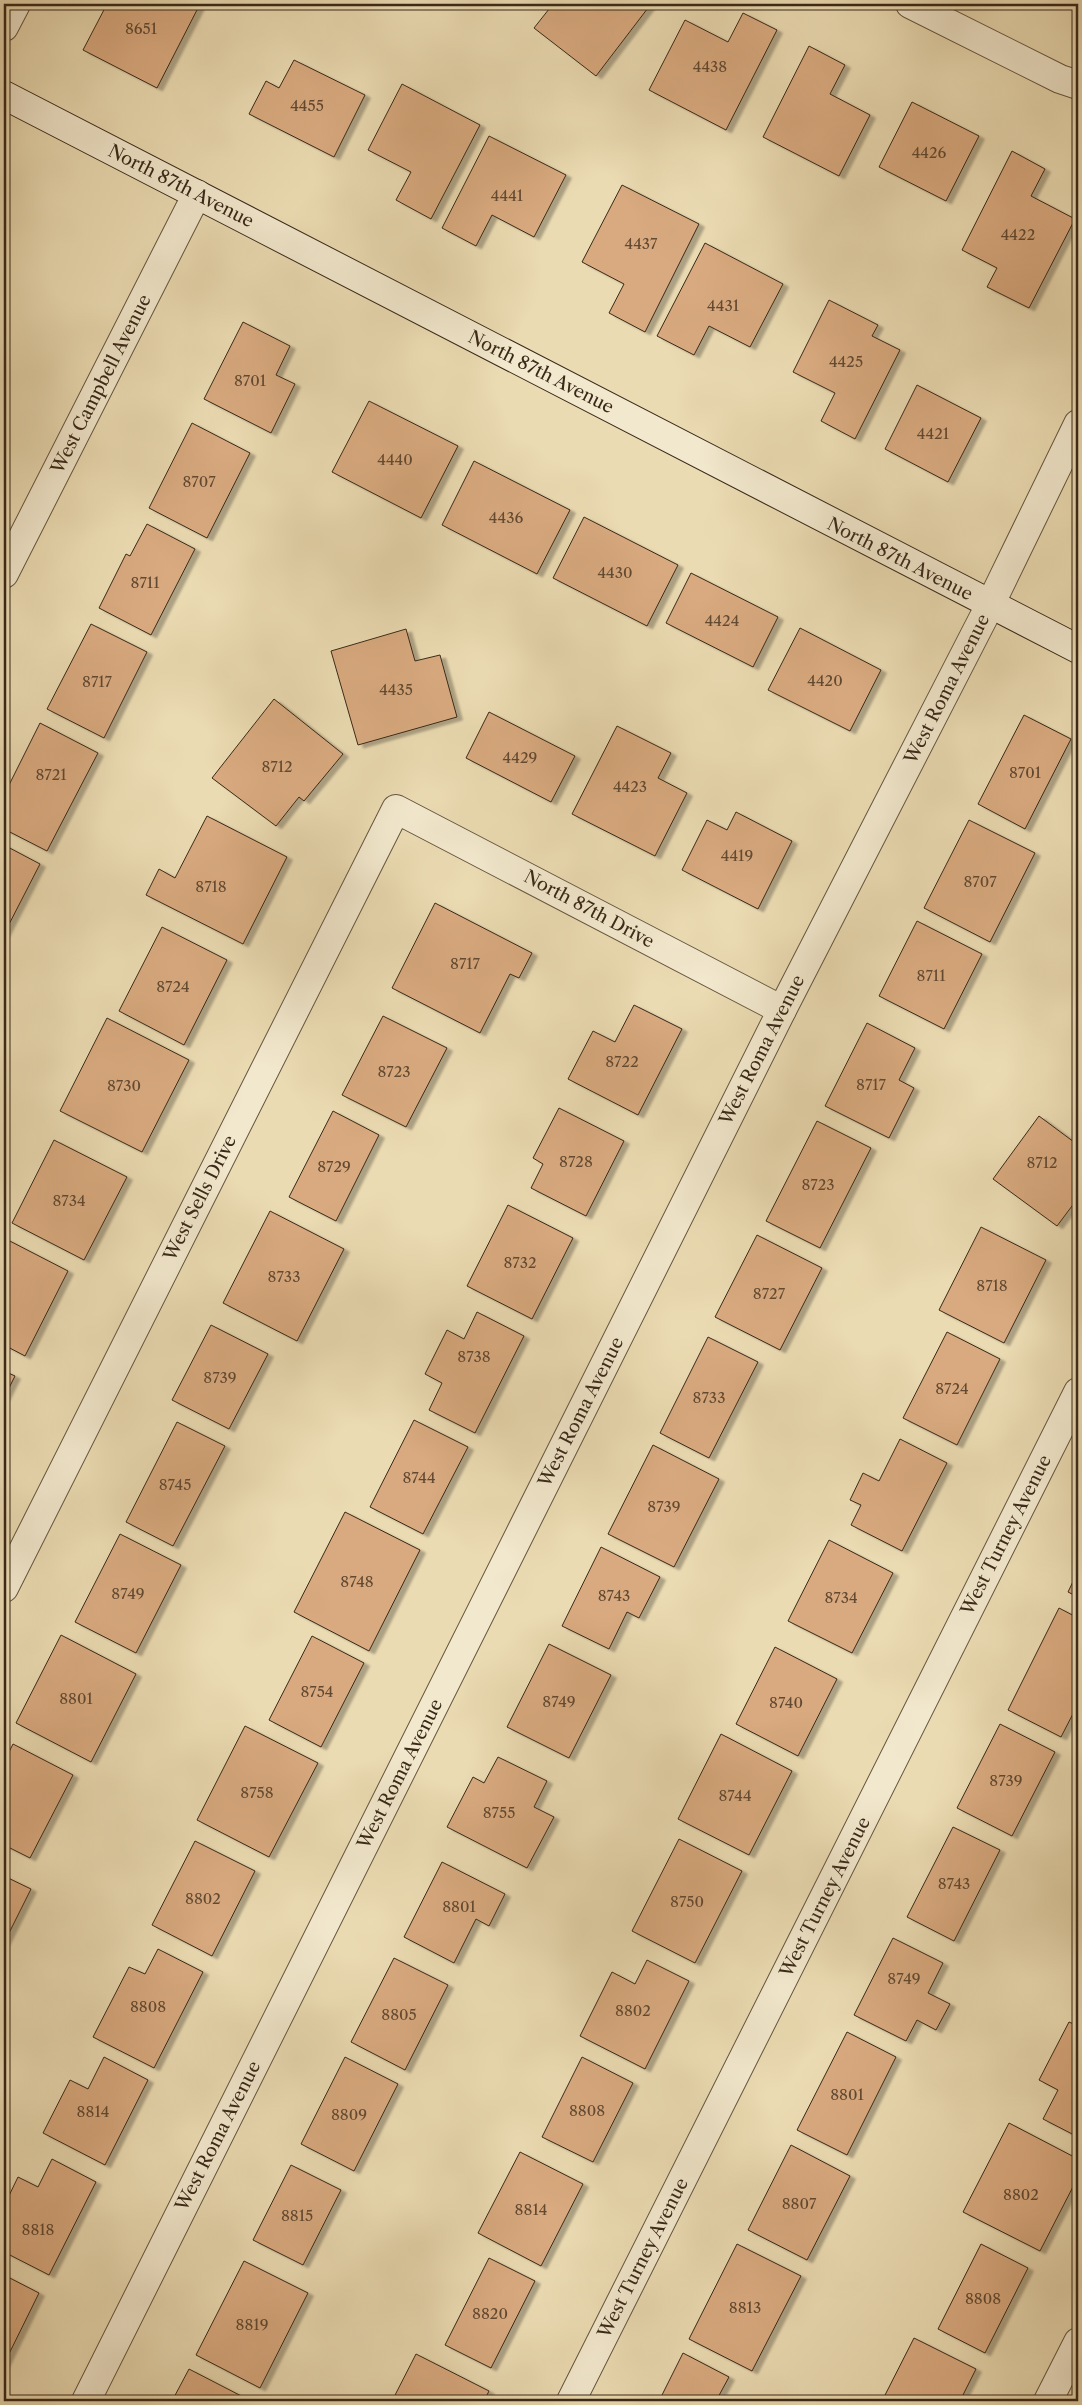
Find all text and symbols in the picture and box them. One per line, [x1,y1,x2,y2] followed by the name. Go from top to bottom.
[125,19,158,38] house number: 8651
[693,57,727,76] house number: 4438
[290,96,324,115] house number: 4455
[104,140,258,232] street label: North 87th Avenue
[912,143,947,162] house number: 4426
[491,186,524,205] house number: 4441
[1001,225,1035,244] house number: 4422
[625,234,658,253] house number: 4437
[46,291,156,478] street label: West Campbell Avenue
[707,296,740,315] house number: 4431
[464,326,618,418] street label: North 87th Avenue
[829,352,863,371] house number: 4425
[234,371,267,390] house number: 8701
[917,424,950,443] house number: 4421
[377,450,413,469] house number: 4440
[182,472,216,491] house number: 8707
[489,508,523,527] house number: 4436
[823,513,977,605] street label: North 87th Avenue
[597,563,633,582] house number: 4430
[131,573,160,592] house number: 8711
[899,610,994,769] street label: West Roma Avenue
[705,611,739,630] house number: 4424
[807,671,843,690] house number: 4420
[82,672,113,691] house number: 8717
[379,680,413,699] house number: 4435
[503,748,537,767] house number: 4429
[261,757,293,776] house number: 8712
[1009,763,1042,782] house number: 8701
[35,765,67,784] house number: 8721
[613,777,647,796] house number: 4423
[721,846,753,865] house number: 4419
[520,865,658,953] street label: North 87th Drive
[963,872,997,891] house number: 8707
[195,877,227,896] house number: 8718
[450,954,481,973] house number: 8717
[917,966,946,985] house number: 8711
[714,971,809,1130] street label: West Roma Avenue
[156,977,190,996] house number: 8724
[605,1052,639,1071] house number: 8722
[377,1062,411,1081] house number: 8723
[856,1075,887,1094] house number: 8717
[107,1076,141,1095] house number: 8730
[158,1131,241,1265] street label: West Sells Drive
[559,1152,593,1171] house number: 8728
[1026,1153,1058,1172] house number: 8712
[317,1157,351,1176] house number: 8729
[801,1175,835,1194] house number: 8723
[52,1191,86,1210] house number: 8734
[503,1253,537,1272] house number: 8732
[268,1267,300,1286] house number: 8733
[976,1276,1008,1295] house number: 8718
[753,1284,786,1303] house number: 8727
[533,1333,628,1492] street label: West Roma Avenue
[457,1347,491,1366] house number: 8738
[203,1368,237,1387] house number: 8739
[935,1379,969,1398] house number: 8724
[693,1388,725,1407] house number: 8733
[956,1451,1056,1620] street label: West Turney Avenue
[402,1468,436,1487] house number: 8744
[159,1475,191,1494] house number: 8745
[647,1497,681,1516] house number: 8739
[340,1572,374,1591] house number: 8748
[111,1584,145,1603] house number: 8749
[598,1586,630,1605] house number: 8743
[824,1588,858,1607] house number: 8734
[300,1682,334,1701] house number: 8754
[59,1689,93,1708] house number: 8801
[542,1692,576,1711] house number: 8749
[769,1693,803,1712] house number: 8740
[352,1695,447,1854] street label: West Roma Avenue
[989,1771,1023,1790] house number: 8739
[240,1783,274,1802] house number: 8758
[718,1786,752,1805] house number: 8744
[483,1803,515,1822] house number: 8755
[775,1813,875,1982] street label: West Turney Avenue
[938,1874,970,1893] house number: 8743
[185,1889,221,1908] house number: 8802
[670,1892,704,1911] house number: 8750
[442,1897,476,1916] house number: 8801
[887,1969,921,1988] house number: 8749
[130,1997,166,2016] house number: 8808
[615,2001,651,2020] house number: 8802
[381,2005,417,2024] house number: 8805
[170,2057,265,2216] street label: West Roma Avenue
[830,2085,864,2104] house number: 8801
[569,2101,605,2120] house number: 8808
[77,2102,109,2121] house number: 8814
[331,2105,367,2124] house number: 8809
[593,2174,693,2343] street label: West Turney Avenue
[1003,2185,1039,2204] house number: 8802
[782,2194,817,2213] house number: 8807
[515,2200,547,2219] house number: 8814
[281,2206,313,2225] house number: 8815
[22,2220,55,2239] house number: 8818
[965,2289,1001,2308] house number: 8808
[729,2298,761,2317] house number: 8813
[472,2304,508,2323] house number: 8820
[236,2315,268,2334] house number: 8819

